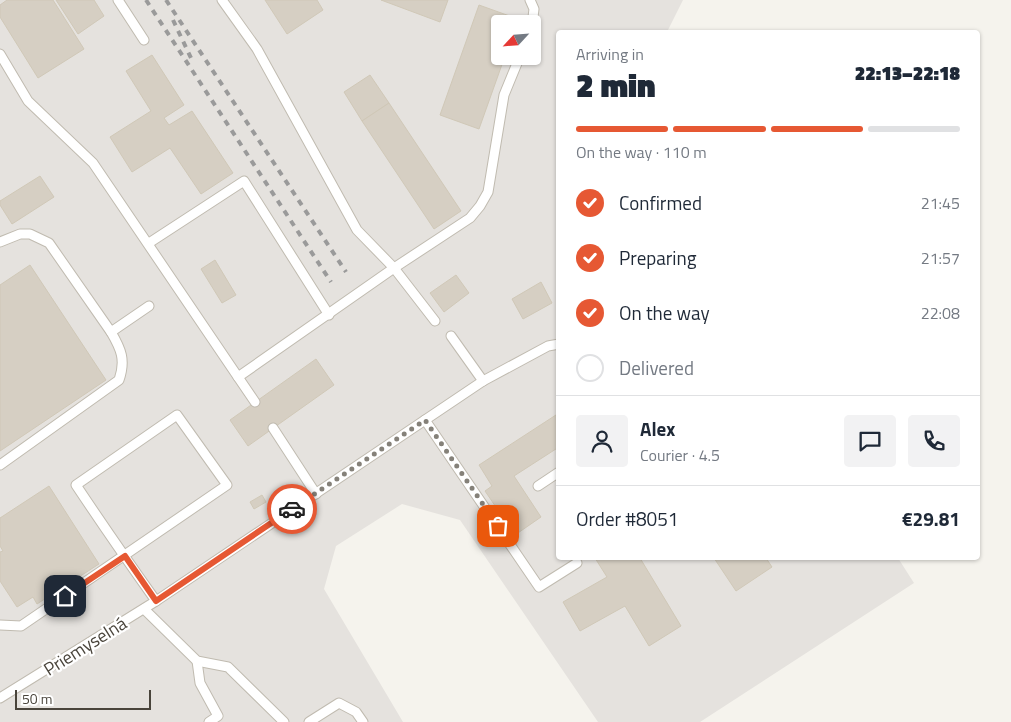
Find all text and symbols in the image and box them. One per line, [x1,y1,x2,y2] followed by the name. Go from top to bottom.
[491,15,541,65] north arrow
[491,15,541,65] map controls
[576,42,644,66] text: Arriving in
[855,58,960,87] text: 22:13–22:18
[576,61,656,109] text: 2 min
[576,140,707,164] text: On the way · 110 m
[619,188,702,217] text: Confirmed
[576,189,604,217] icon: check
[921,191,960,215] text: 21:45
[619,243,696,272] text: Preparing
[576,244,604,272] icon: check
[921,246,960,270] text: 21:57
[619,298,710,327] text: On the way
[576,299,604,327] icon: check
[921,301,960,325] text: 22:08
[619,353,694,382] text: Delivered
[640,414,675,443] text: Alex
[576,415,628,467] button: person
[844,415,896,467] button: chat
[908,415,960,467] button: phone
[640,443,720,467] text: Courier · 4.5
[267,484,317,534] courier
[278,495,306,523] icon: car
[576,504,678,533] text: Order #8051
[902,504,960,533] text: €29.81
[477,505,519,547] pin
[484,512,512,540] icon: bag
[44,575,86,617] pin
[51,582,79,610] icon: home
[38,610,132,682] street label: Priemyselná
[15,687,151,710] scale bar
[22,688,52,709] text: 50 m

